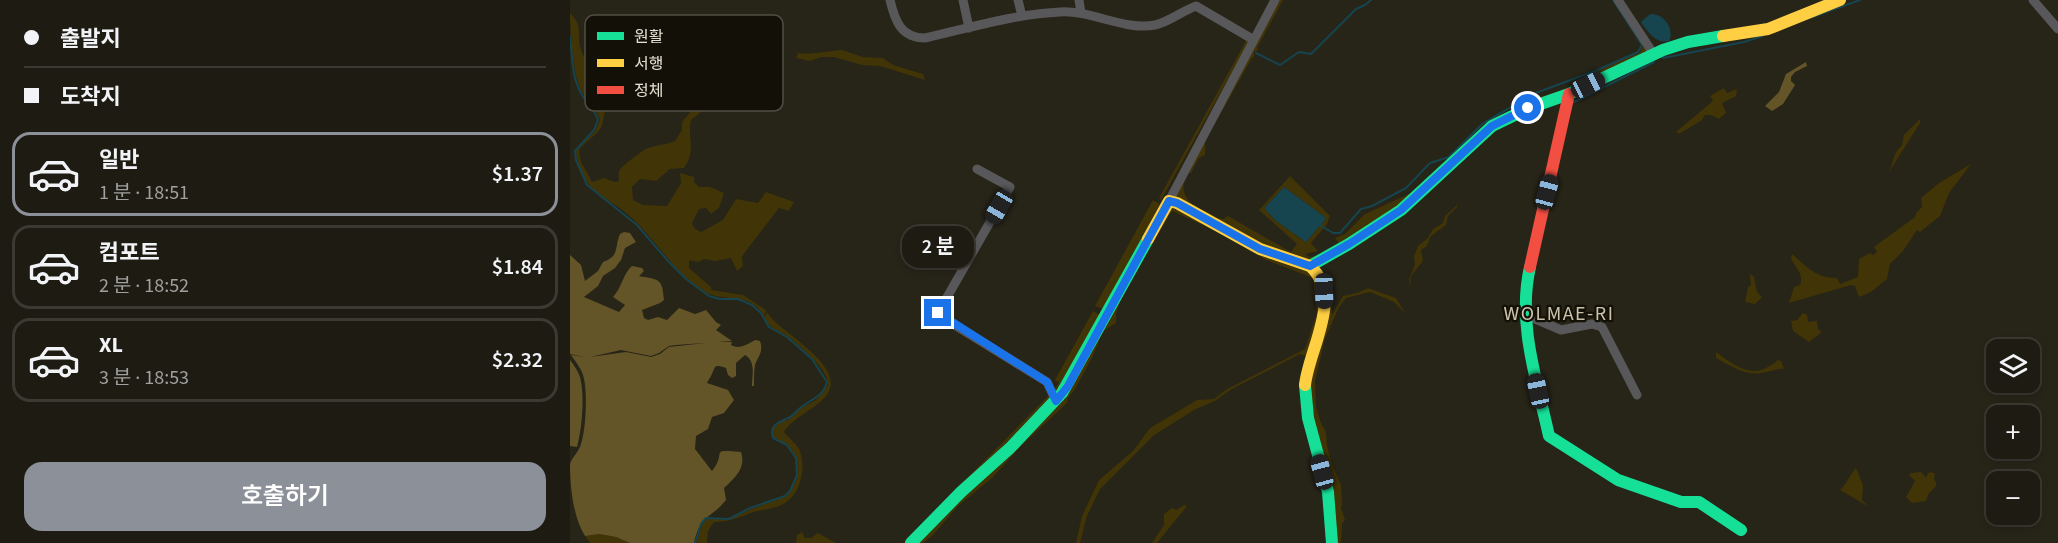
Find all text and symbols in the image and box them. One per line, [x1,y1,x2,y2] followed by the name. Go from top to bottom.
[585,15,783,111] legend
[60,23,121,55] text: 출발지
[634,26,664,48] text: 원활
[634,53,663,75] text: 서행
[1568,69,1608,101] car
[634,80,663,102] text: 정체
[60,81,121,113] text: 도착지
[1514,94,1541,121] route start
[99,144,139,176] text: 일반
[27,147,81,201] icon: car
[492,158,543,190] text: $1.37
[1534,172,1560,212] car
[99,179,189,207] text: 1 분 · 18:51
[982,187,1016,227] car
[902,226,974,268] callout: 2 분
[922,233,954,261] text: 2 분
[99,237,160,269] text: 컴포트
[27,240,81,294] icon: car
[492,251,543,283] text: $1.84
[99,272,189,300] text: 2 분 · 18:52
[1314,273,1334,309] car
[924,299,951,326] route end
[1504,300,1614,328] district label: WOLMAE-RI
[99,329,123,361] text: XL
[27,333,81,387] icon: car
[1986,339,2040,525] map controls
[1986,339,2040,393] button: layers
[492,344,543,376] text: $2.32
[99,364,189,392] text: 3 분 · 18:53
[1525,372,1551,410] car
[1986,405,2040,459] button: +
[1309,452,1335,492] car
[24,462,546,531] button: 호출하기
[1986,471,2040,525] button: −

